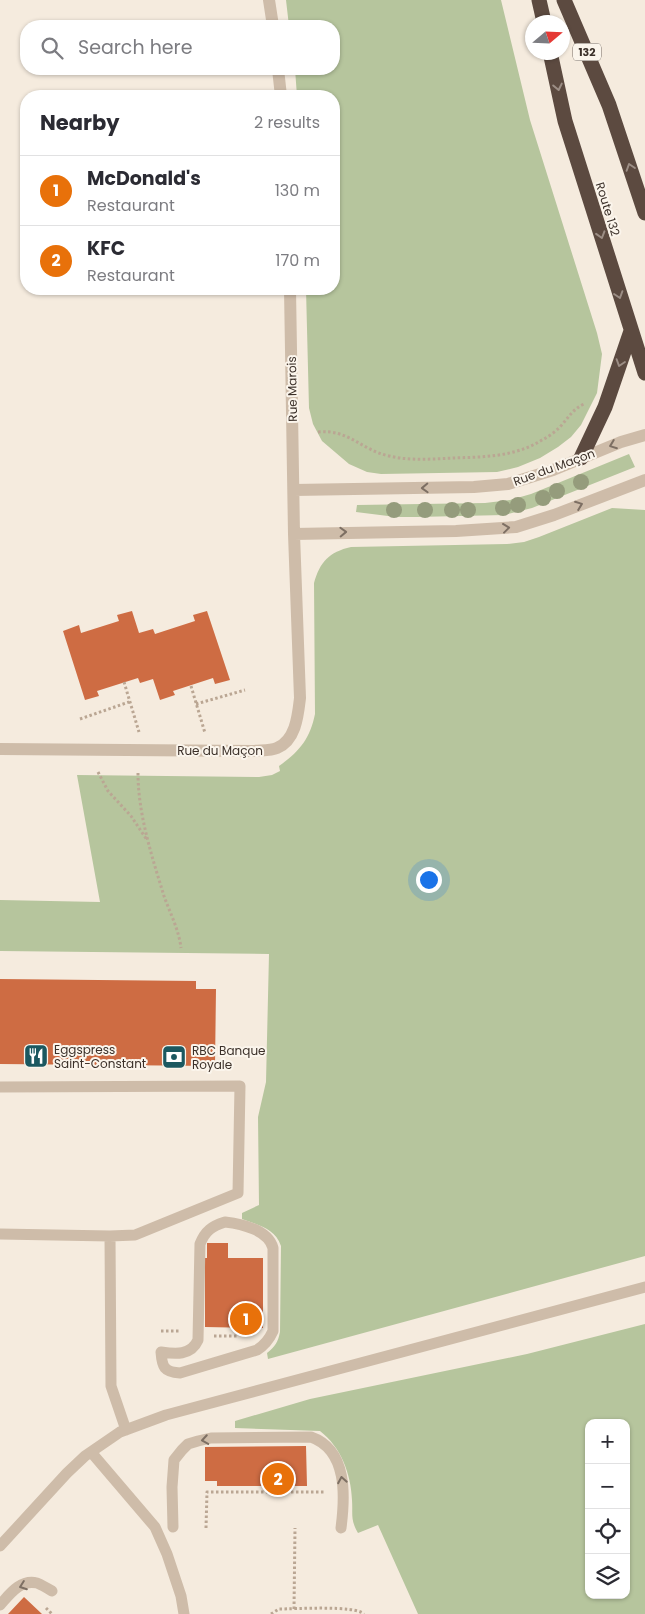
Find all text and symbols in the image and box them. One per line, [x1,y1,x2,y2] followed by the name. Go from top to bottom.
[525,15,570,60] north arrow
[20,20,340,75] search box
[38,34,66,62] icon: search
[78,34,192,61] text: Search here
[573,44,601,61] road number: 132
[552,82,562,91] one-way arrow
[40,108,120,137] text: Nearby
[254,111,320,134] text: 2 results
[625,163,635,171] one-way arrow
[87,165,201,192] text: McDonald's
[53,179,59,202] text: 1
[275,179,320,202] text: 130 m
[592,180,624,238] street label: Route 132
[87,194,175,217] text: Restaurant
[595,230,605,238] one-way arrow
[87,235,125,262] text: KFC
[51,249,61,272] text: 2
[275,249,320,272] text: 170 m
[87,264,175,287] text: Restaurant
[614,290,624,298] one-way arrow
[283,356,301,422] street label: Rue Marois
[616,358,626,367] one-way arrow
[609,439,618,449] one-way arrow
[511,444,597,490] street label: Rue du Maçon
[421,483,429,494] one-way arrow
[574,501,583,512] one-way arrow
[502,523,510,534] one-way arrow
[339,527,347,538] one-way arrow
[177,742,263,759] street label: Rue du Maçon
[416,867,442,893] your location
[54,1041,146,1072] place label: Eggspress Saint-Constant
[192,1042,266,1073] place label: RBC Banque Royale
[23,1043,49,1069] restaurant icon: Eggspress Saint-Constant
[161,1044,187,1070] bank icon: RBC Banque Royale
[230,1300,262,1338] pin: 1
[585,1419,630,1599] map controls
[585,1419,630,1464] button: +
[201,1434,209,1444] one-way arrow
[262,1460,294,1498] pin: 2
[585,1464,630,1509] button: −
[337,1476,347,1484] one-way arrow
[585,1509,630,1554] button: locate
[585,1554,630,1599] button: layers
[19,1580,28,1590] one-way arrow

